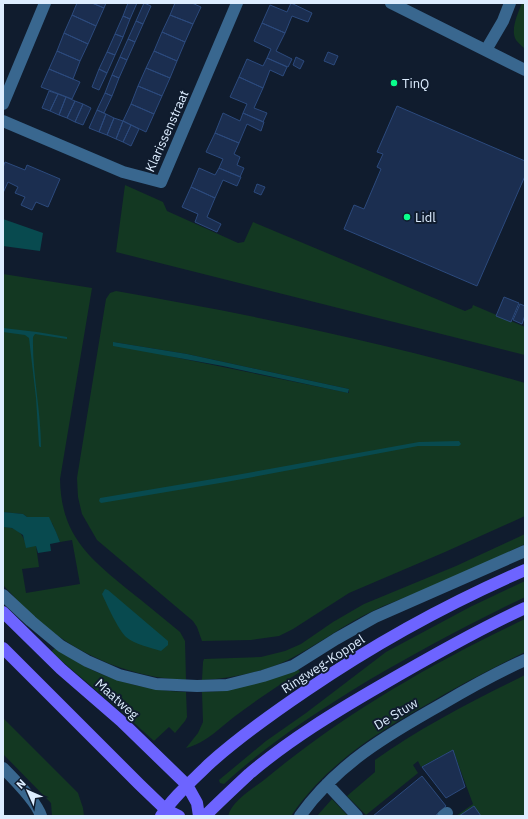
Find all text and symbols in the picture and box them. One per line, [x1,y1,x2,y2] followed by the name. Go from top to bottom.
[402,75,429,92] place label: TinQ
[389,78,399,88] marker: TinQ
[141,87,193,175] street label: Klarissenstraat
[415,209,436,226] place label: Lidl
[402,212,412,222] marker: Lidl
[278,630,368,697] street label: Ringweg-Koppel
[92,675,142,723] street label: Maatweg
[371,694,421,734] street label: De Stuw
[8,771,48,811] north arrow
[13,776,29,792] text: N

